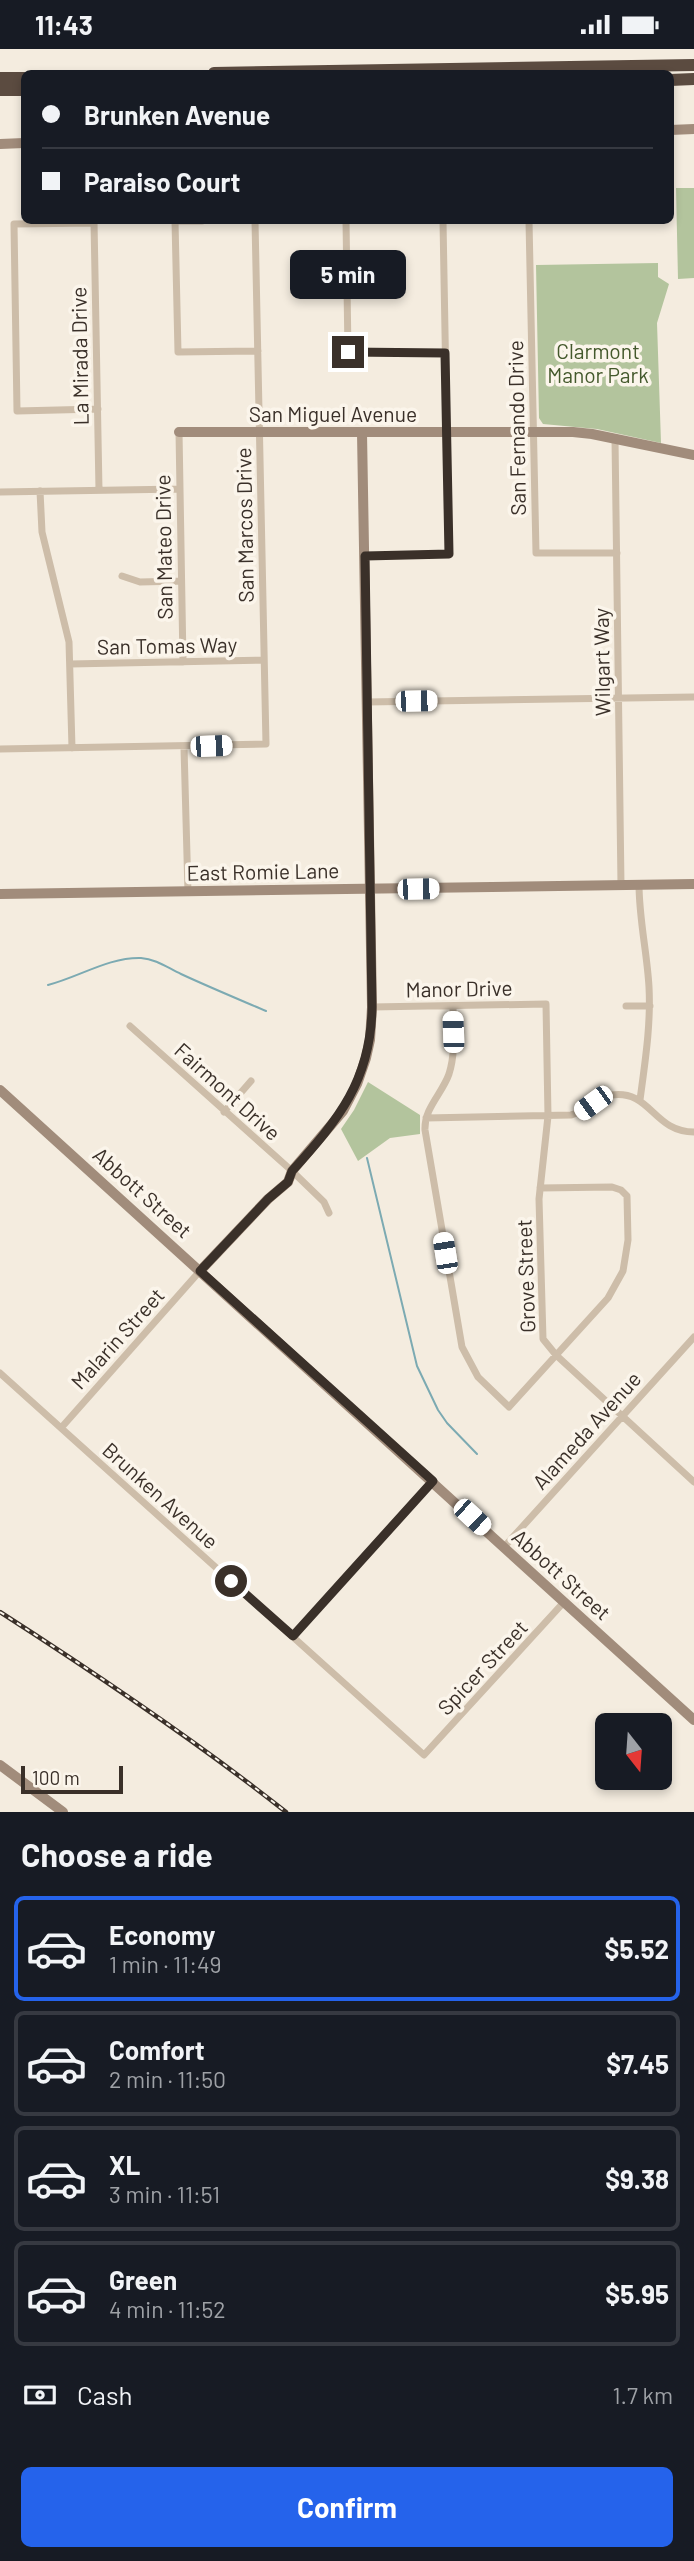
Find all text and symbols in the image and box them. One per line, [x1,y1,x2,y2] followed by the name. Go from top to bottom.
[35,9,93,40] text: 11:43
[84,99,270,130] text: Brunken Avenue
[84,166,240,197] text: Paraiso Court
[290,251,406,299] callout: 5 min
[321,260,375,288] text: 5 min
[65,286,93,426] street label: La Mirada Drive
[332,336,364,368] route end
[547,338,649,387] park label: Clarmont Manor Park
[502,340,530,516] street label: San Fernando Drive
[249,401,417,426] street label: San Miguel Avenue
[230,447,258,603] street label: San Marcos Drive
[149,474,177,620] street label: San Mateo Drive
[588,607,614,716] street label: Wilgart Way
[97,631,238,659] street label: San Tomas Way
[395,690,438,712] car
[190,735,233,757] car
[186,857,340,885] street label: East Romie Lane
[397,878,440,900] car
[405,975,513,1001] street label: Manor Drive
[442,1011,465,1053] car
[170,1037,286,1145] street label: Fairmont Drive
[570,1082,617,1124] car
[89,1141,197,1243] street label: Abbott Street
[511,1219,539,1333] street label: Grove Street
[432,1231,459,1275] car
[65,1282,169,1394] street label: Malarin Street
[527,1366,645,1494] street label: Alameda Avenue
[98,1437,224,1553] street label: Brunken Avenue
[450,1495,495,1539] car
[508,1523,616,1625] street label: Abbott Street
[215,1565,247,1597] route start
[432,1614,532,1720] street label: Spicer Street
[595,1713,672,1790] north arrow
[595,1713,672,1790] map controls
[21,1763,122,1795] scale bar
[32,1766,80,1789] text: 100 m
[21,1835,213,1873] text: Choose a ride
[25,1917,88,1980] icon: car
[109,1919,215,1950] text: Economy
[605,1933,669,1964] text: $5.52
[109,1950,222,1978] text: 1 min · 11:49
[25,2032,88,2095] icon: car
[109,2034,205,2065] text: Comfort
[606,2048,669,2079] text: $7.45
[109,2065,226,2093] text: 2 min · 11:50
[25,2147,88,2210] icon: car
[109,2149,140,2180] text: XL
[605,2163,669,2194] text: $9.38
[109,2180,220,2208] text: 3 min · 11:51
[25,2262,88,2325] icon: car
[109,2264,177,2295] text: Green
[605,2278,669,2309] text: $5.95
[109,2295,226,2323] text: 4 min · 11:52
[21,2376,59,2414] icon: cash
[77,2379,132,2410] text: Cash
[613,2381,673,2409] text: 1.7 km
[21,2467,673,2547] button: Confirm

